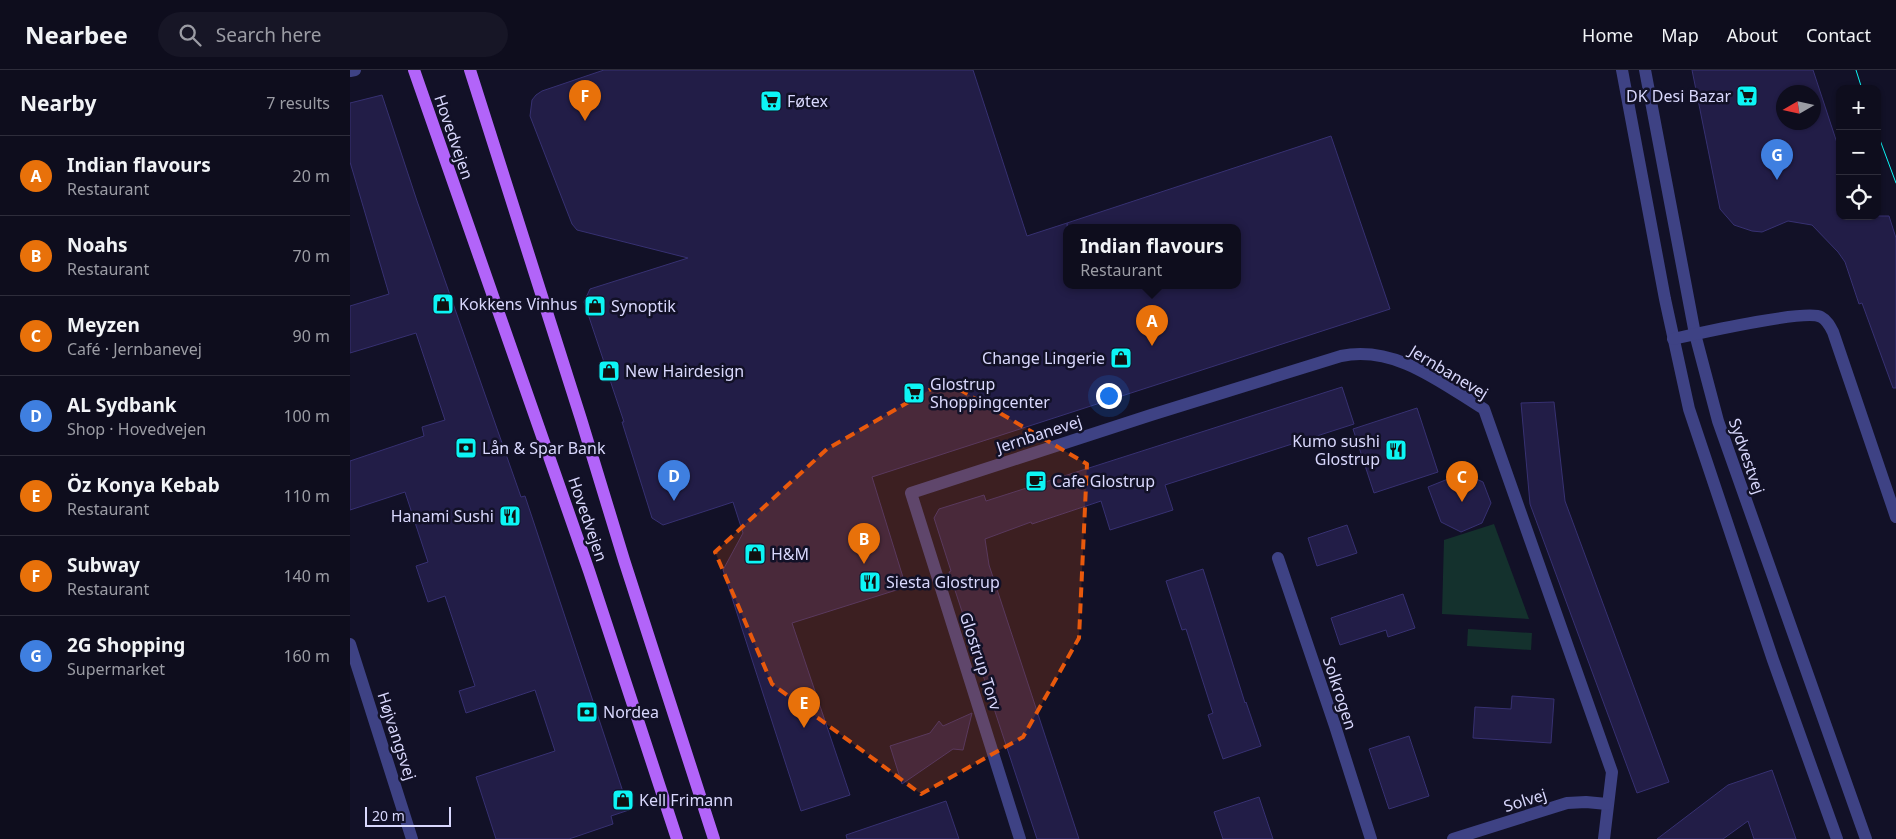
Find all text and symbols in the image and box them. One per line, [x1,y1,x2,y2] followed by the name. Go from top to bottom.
[158,12,508,57] search box
[25,18,128,51] text: Nearbee
[176,21,204,49] icon: search
[216,22,322,48] text: Search here
[1582,23,1633,47] text: Home
[1661,23,1699,47] text: Map
[1727,23,1778,47] text: About
[1806,23,1871,47] text: Contact
[569,80,601,121] pin: F
[1735,84,1759,108] supermarket icon: DK Desi Bazar
[1626,85,1731,107] place label: DK Desi Bazar
[1776,85,1821,130] north arrow
[1836,85,1881,220] map controls
[1836,85,1881,130] button: +
[20,89,96,117] text: Nearby
[759,89,783,113] supermarket icon: Føtex
[787,90,828,112] place label: Føtex
[266,92,330,114] text: 7 results
[429,92,479,182] street label: Hovedvejen
[1836,130,1881,175] button: −
[1761,139,1793,180] pin: G
[67,152,211,178] text: Indian flavours
[30,165,42,187] text: A
[293,165,330,187] text: 20 m
[1836,175,1881,220] button: locate
[67,178,149,200] text: Restaurant
[1063,224,1241,289] popup
[67,232,128,258] text: Noahs
[1080,233,1224,259] text: Indian flavours
[31,245,41,267] text: B
[293,245,330,267] text: 70 m
[67,258,149,280] text: Restaurant
[1080,259,1162,281] text: Restaurant
[431,292,455,316] shop icon: Kokkens Vinhus
[459,293,577,315] place label: Kokkens Vinhus
[583,294,607,318] shop icon: Synoptik
[611,295,676,317] place label: Synoptik
[1136,305,1168,346] pin: A
[67,312,140,338] text: Meyzen
[31,325,41,347] text: C
[293,325,330,347] text: 90 m
[67,338,202,360] text: Café · Jernbanevej
[1404,339,1493,404] street label: Jernbanevej
[1109,346,1133,370] shop icon: Change Lingerie
[982,347,1105,369] place label: Change Lingerie
[597,359,621,383] shop icon: New Hairdesign
[625,360,744,382] place label: New Hairdesign
[930,373,1050,413] place label: Glostrup Shoppingcenter
[902,381,926,405] supermarket icon: Glostrup Shoppingcenter
[1096,383,1122,409] your location
[67,392,177,418] text: AL Sydbank
[30,405,42,427] text: D
[283,405,330,427] text: 100 m
[992,410,1085,459] street label: Jernbanevej
[1724,415,1770,497] street label: Sydvestvej
[67,418,206,440] text: Shop · Hovedvejen
[1292,430,1380,470] place label: Kumo sushi Glostrup
[454,436,478,460] bank icon: Lån & Spar Bank
[482,437,606,459] place label: Lån & Spar Bank
[1384,438,1408,462] restaurant icon: Kumo sushi Glostrup
[658,460,690,501] pin: D
[1446,461,1478,502] pin: C
[1024,469,1048,493] cafe icon: Cafe Glostrup
[1052,470,1155,492] place label: Cafe Glostrup
[67,472,220,498] text: Öz Konya Kebab
[563,474,613,564] street label: Hovedvejen
[32,485,40,507] text: E
[283,485,330,507] text: 110 m
[67,498,149,520] text: Restaurant
[498,504,522,528] restaurant icon: Hanami Sushi
[391,505,494,527] place label: Hanami Sushi
[848,523,880,564] pin: B
[743,542,767,566] shop icon: H&M
[771,543,809,565] place label: H&M
[67,552,140,578] text: Subway
[32,565,40,587] text: F
[283,565,330,587] text: 140 m
[858,570,882,594] restaurant icon: Siesta Glostrup
[886,571,1000,593] place label: Siesta Glostrup
[67,578,149,600] text: Restaurant
[955,609,1007,714] street label: Glostrup Torv
[67,632,185,658] text: 2G Shopping
[30,645,42,667] text: G
[283,645,330,667] text: 160 m
[1318,654,1362,732] street label: Solkrogen
[67,658,165,680] text: Supermarket
[788,687,820,728] pin: E
[372,689,422,783] street label: Højvangsvej
[575,700,599,724] bank icon: Nordea
[603,701,659,723] place label: Nordea
[1501,783,1549,817] street label: Solvej
[611,788,635,812] shop icon: Kell Frimann
[639,789,733,811] place label: Kell Frimann
[365,804,451,827] scale bar
[372,806,405,825] text: 20 m

